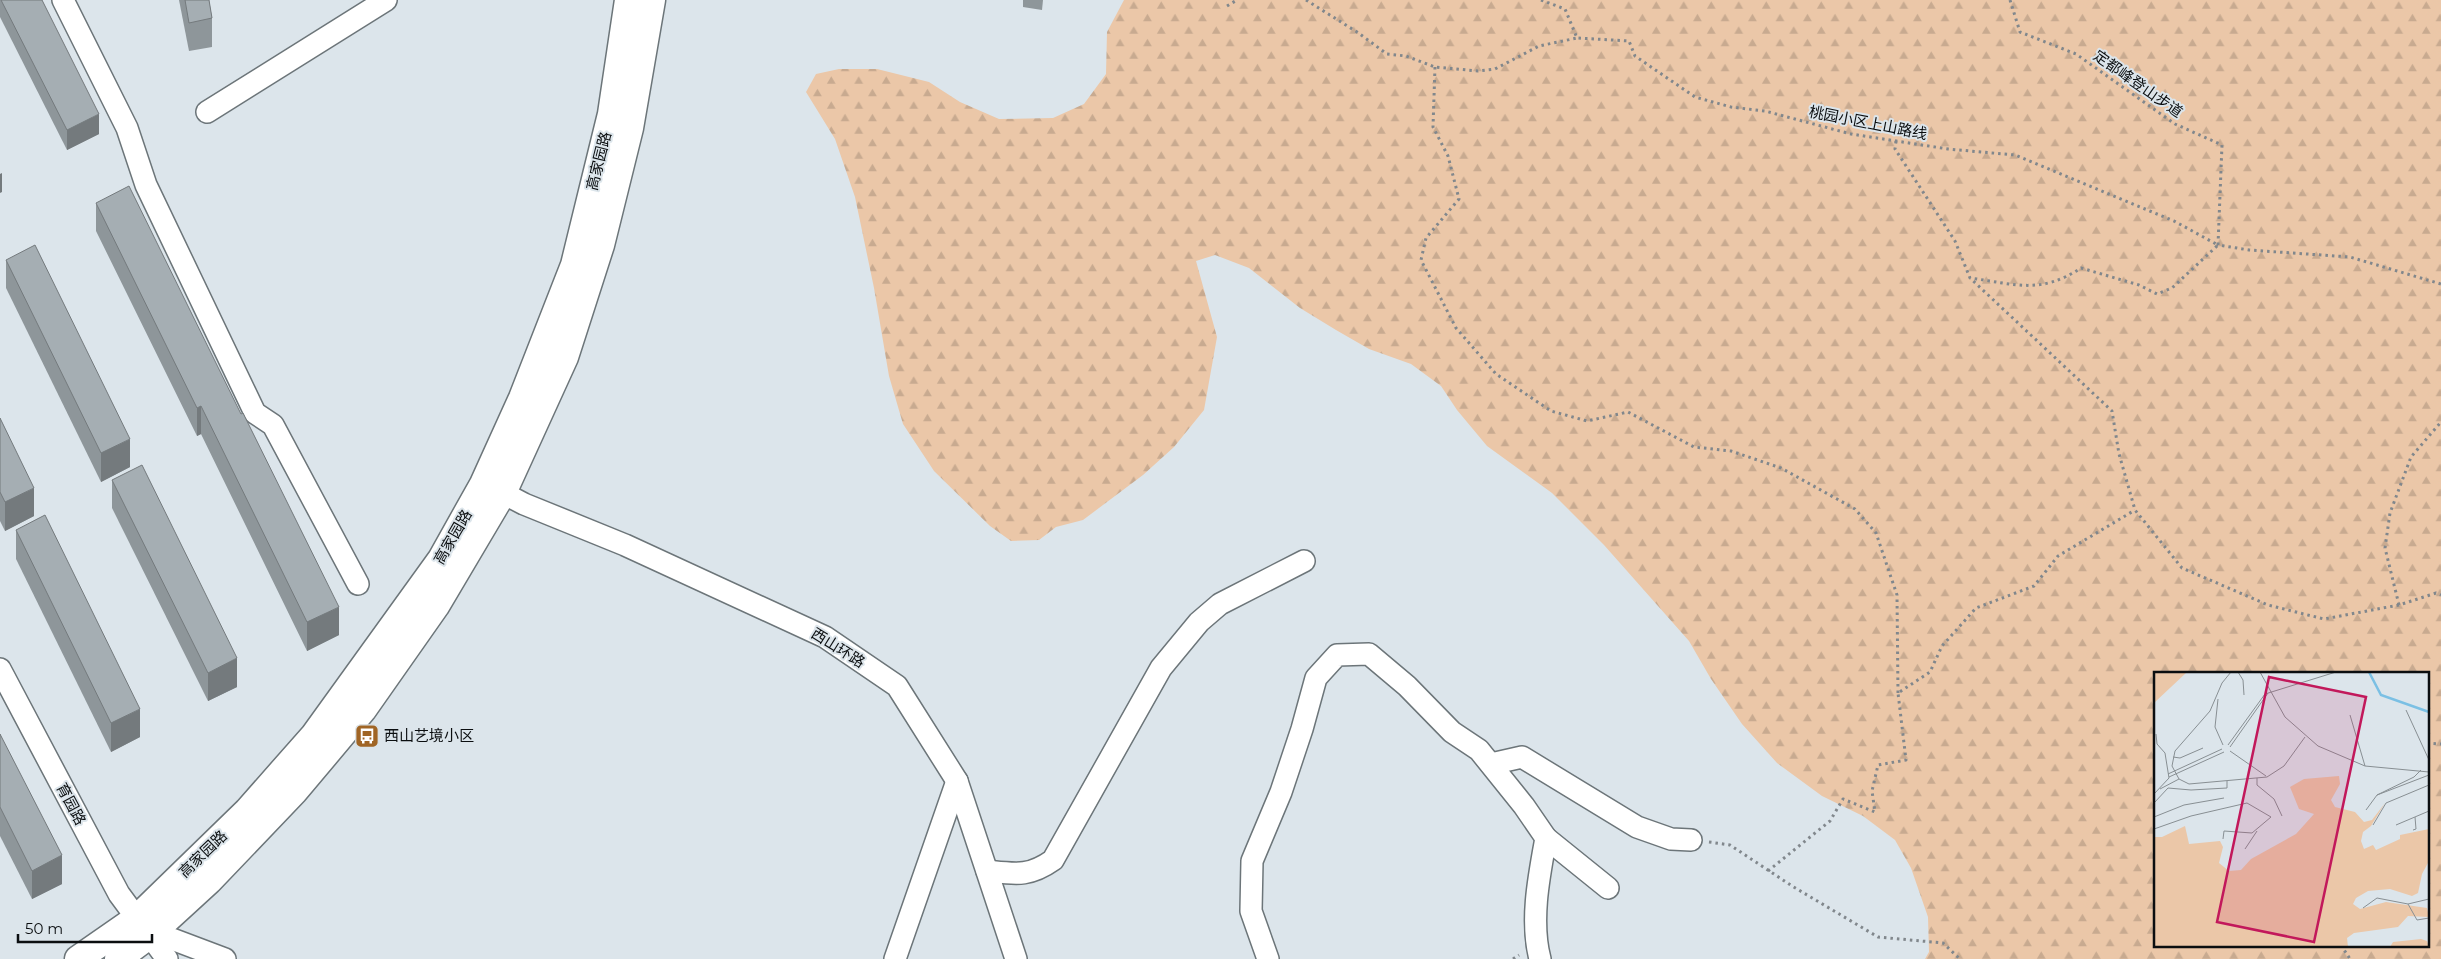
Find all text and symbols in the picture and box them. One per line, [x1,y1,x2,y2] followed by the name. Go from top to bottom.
[2090,46,2187,121] street label: 定都峰登山步道
[1807,102,1929,143] street label: 桃园小区上山路线
[582,129,615,192] street label: 高家园路
[429,506,476,567] street label: 高家园路
[808,624,869,672] street label: 西山环路
[2154,672,2428,946] inset map
[354,723,380,749] bus stop icon: 西山艺境小区
[384,726,474,745] place label: 西山艺境小区
[52,779,90,828] street label: 育园路
[174,826,231,881] street label: 高家园路
[18,912,151,944] scale bar
[25,919,63,938] text: 50 m

